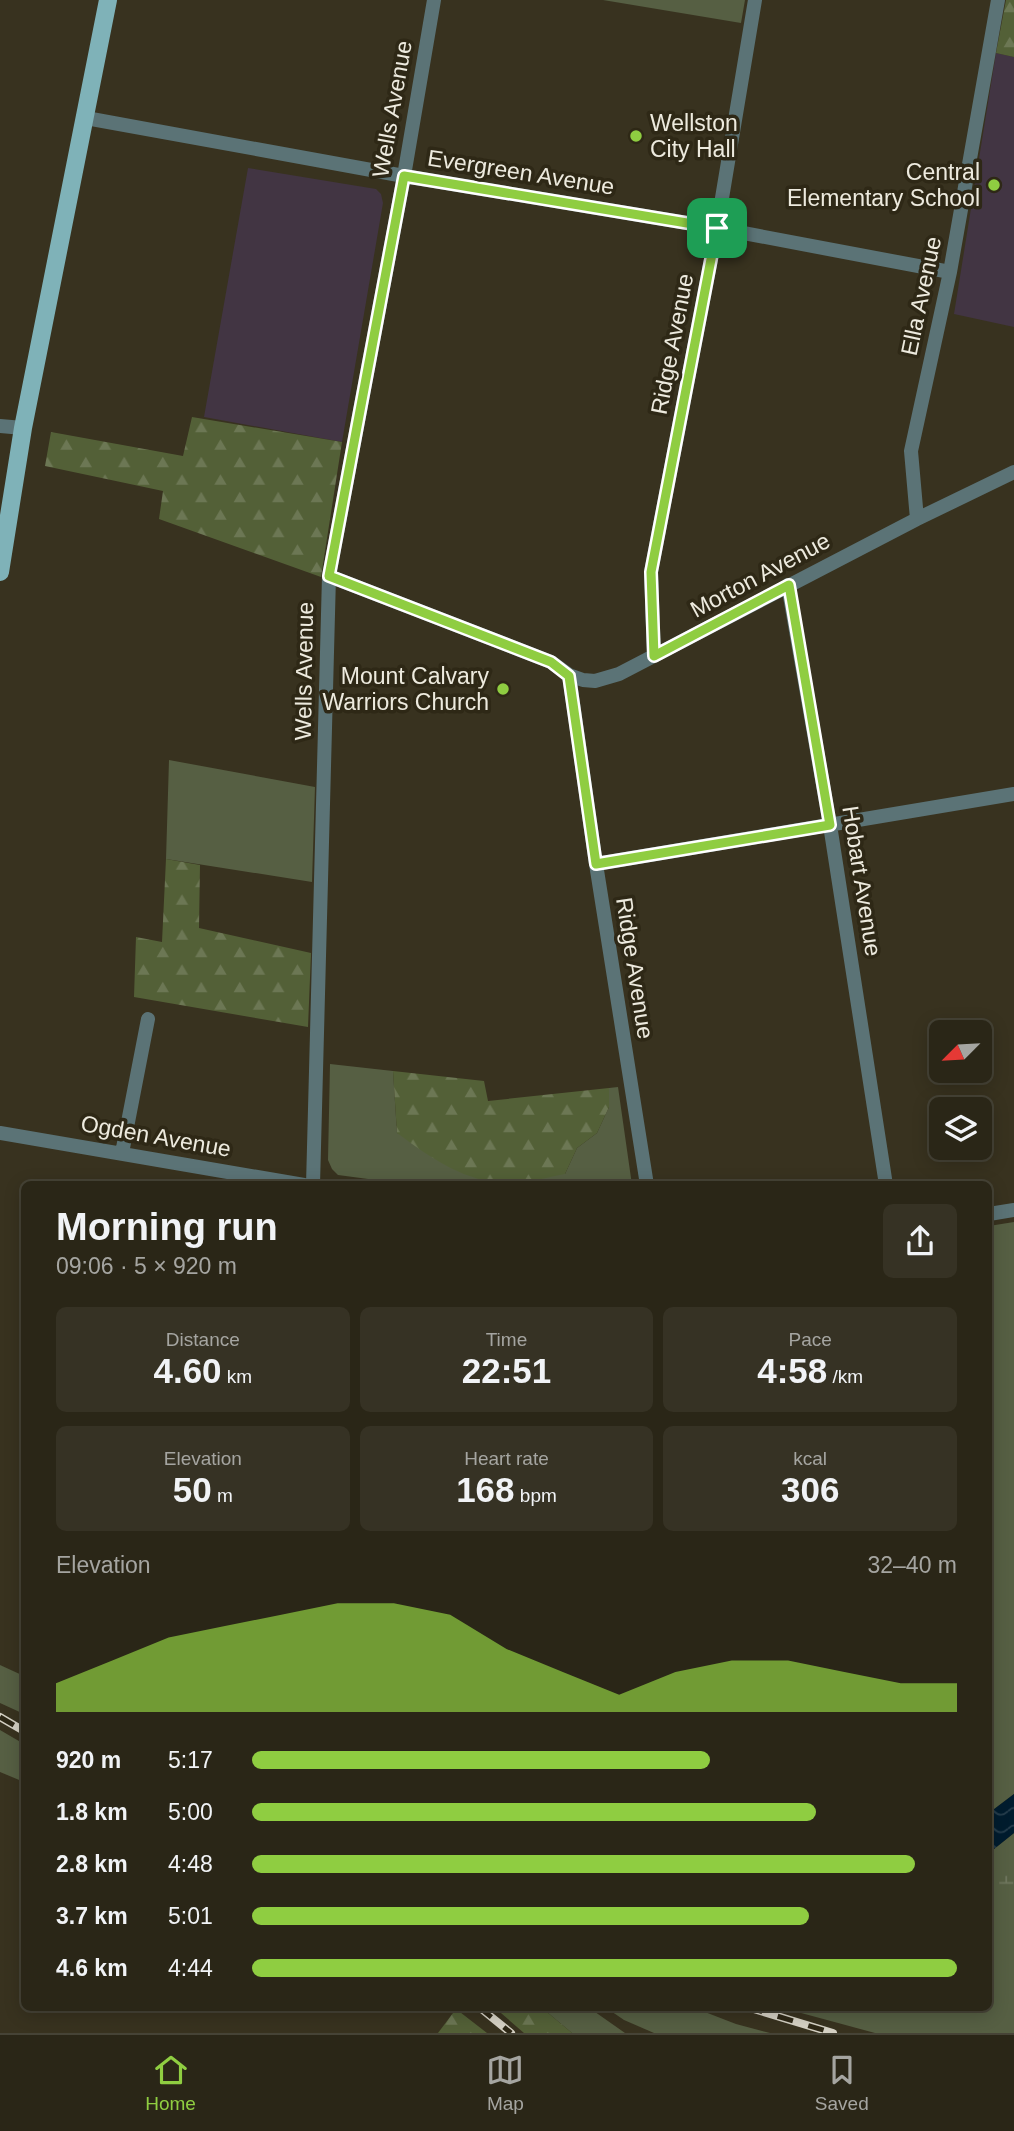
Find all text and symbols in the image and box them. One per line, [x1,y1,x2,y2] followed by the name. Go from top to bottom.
[367,39,417,179] street label: Wells Avenue
[650,110,738,162] place label: Wellston City Hall
[628,128,644,144] marker: Wellston City Hall
[426,144,616,200] street label: Evergreen Avenue
[787,159,980,211] place label: Central Elementary School
[986,177,1002,193] marker: Central Elementary School
[687,198,747,258] pin
[698,209,736,247] icon: arrive
[896,234,946,358] street label: Ella Avenue
[646,271,698,417] street label: Ridge Avenue
[686,527,834,623] street label: Morton Avenue
[290,602,318,740] street label: Wells Avenue
[322,663,489,715] place label: Mount Calvary Warriors Church
[495,681,511,697] marker: Mount Calvary Warriors Church
[837,804,887,958] street label: Hobart Avenue
[611,895,659,1041] street label: Ridge Avenue
[929,1020,992,1083] north arrow
[929,1020,992,1160] map controls
[929,1097,992,1160] button: layers
[79,1110,233,1162] street label: Ogden Avenue
[883,1204,957,1278] button: share
[56,1206,278,1248] text: Morning run
[56,1253,237,1279] text: 09:06 · 5 × 920 m
[166,1329,240,1350] text: Distance
[486,1329,527,1350] text: Time
[789,1329,832,1350] text: Pace
[153,1351,222,1390] text: 4.60
[462,1351,551,1390] text: 22:51
[757,1351,827,1390] text: 4:58
[222,1366,252,1387] text: km
[827,1366,863,1387] text: /km
[164,1448,242,1469] text: Elevation
[464,1448,549,1469] text: Heart rate
[793,1448,827,1469] text: kcal
[173,1470,212,1509] text: 50
[456,1470,515,1509] text: 168
[781,1470,839,1509] text: 306
[212,1485,233,1506] text: m
[515,1485,557,1506] text: bpm
[56,1552,151,1578] text: Elevation
[867,1552,957,1578] text: 32–40 m
[56,1747,121,1773] text: 920 m
[168,1747,213,1773] text: 5:17
[56,1799,128,1825] text: 1.8 km
[168,1799,213,1825] text: 5:00
[56,1851,128,1877] text: 2.8 km
[168,1851,213,1877] text: 4:48
[56,1903,128,1929] text: 3.7 km
[168,1903,213,1929] text: 5:01
[56,1955,128,1981] text: 4.6 km
[168,1955,213,1981] text: 4:44
[145,2051,196,2115] tab: Home
[486,2051,524,2115] tab: Map
[815,2051,869,2115] tab: Saved

